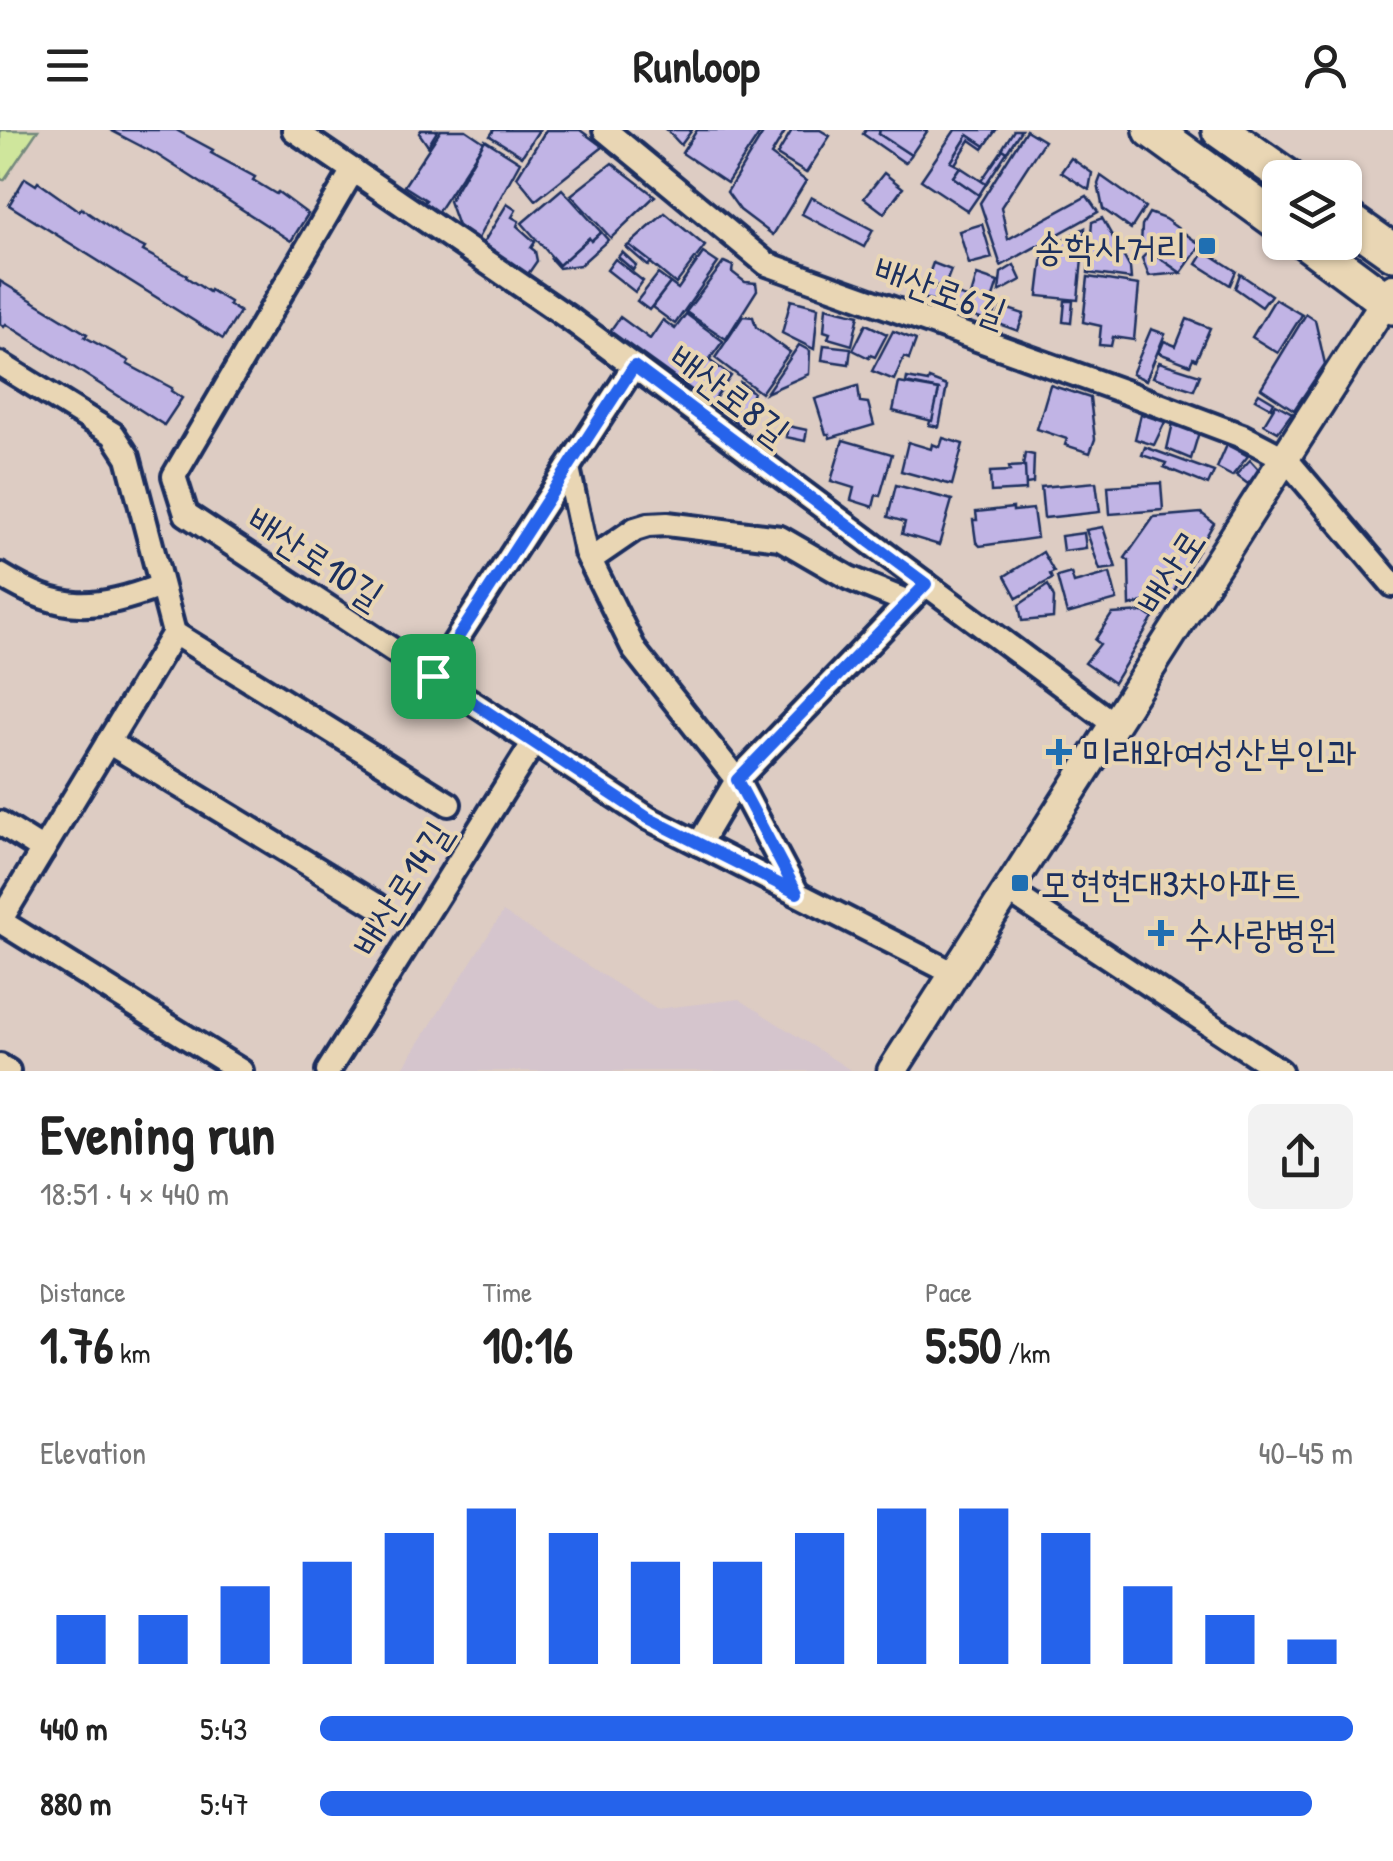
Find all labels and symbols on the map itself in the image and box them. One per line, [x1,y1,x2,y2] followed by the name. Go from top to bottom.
[1034,220,1187,272] place label: 송학사거리
[1196,235,1218,257] marker: 송학사거리
[868,242,1014,338] street label: 배산로6길
[659,331,801,457] street label: 배산로8길
[238,493,394,621] street label: 배산로10길
[1123,518,1217,624] street label: 배산로
[391,634,476,719] pin
[1082,726,1357,778] place label: 미래와여성산부인과
[1046,739,1072,765] marker: 미래와여성산부인과
[339,810,463,966] street label: 배산로14길
[1040,857,1302,909] place label: 모현현대3차아파트
[1009,872,1031,894] marker: 모현현대3차아파트
[1184,907,1337,959] place label: 수사랑병원
[1148,920,1174,946] marker: 수사랑병원

